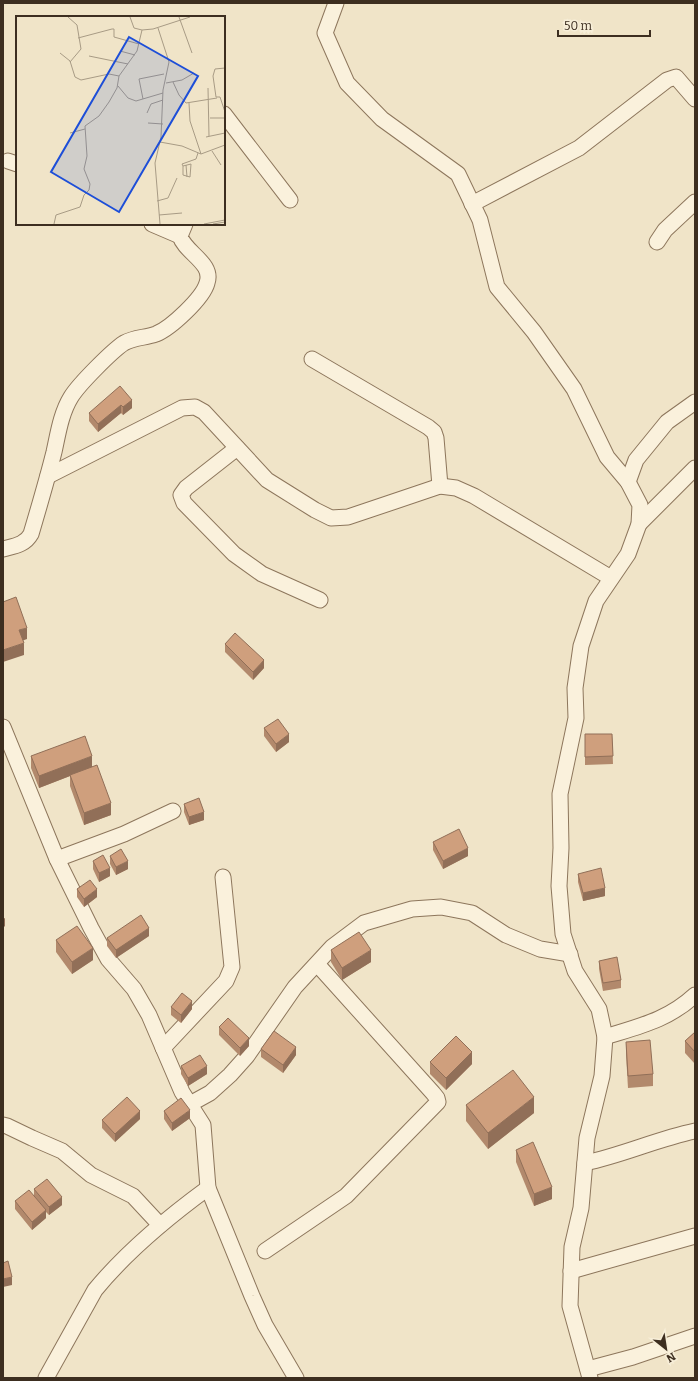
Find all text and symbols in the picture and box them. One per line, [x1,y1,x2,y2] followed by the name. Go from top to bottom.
[558,12,650,38] scale bar
[16,16,225,225] inset map
[564,19,593,33] text: 50 m
[646,1329,686,1369] north arrow
[663,1349,678,1365] text: N

